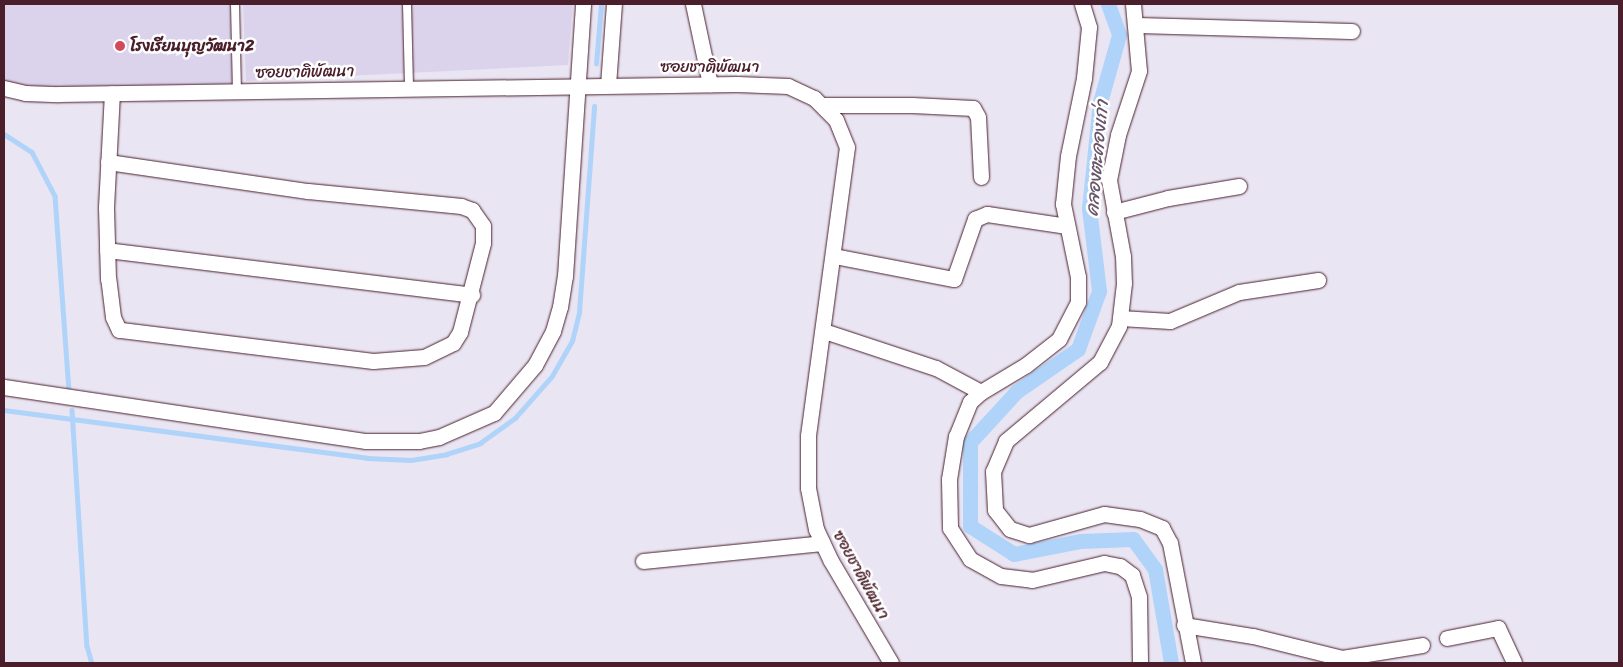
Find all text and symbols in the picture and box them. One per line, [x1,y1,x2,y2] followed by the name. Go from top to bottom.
[130,36,254,56] place label: โรงเรียนบุญวัฒนา2
[114,40,126,52] marker: โรงเรียนบุญวัฒนา2
[661,57,759,77] street label: ซอยชาติพัฒนา
[255,62,355,82] street label: ซอยชาติพัฒนา
[1081,99,1113,217] water label: คลองตะคองเก่า
[829,527,893,623] street label: ซอยชาติพัฒนา

